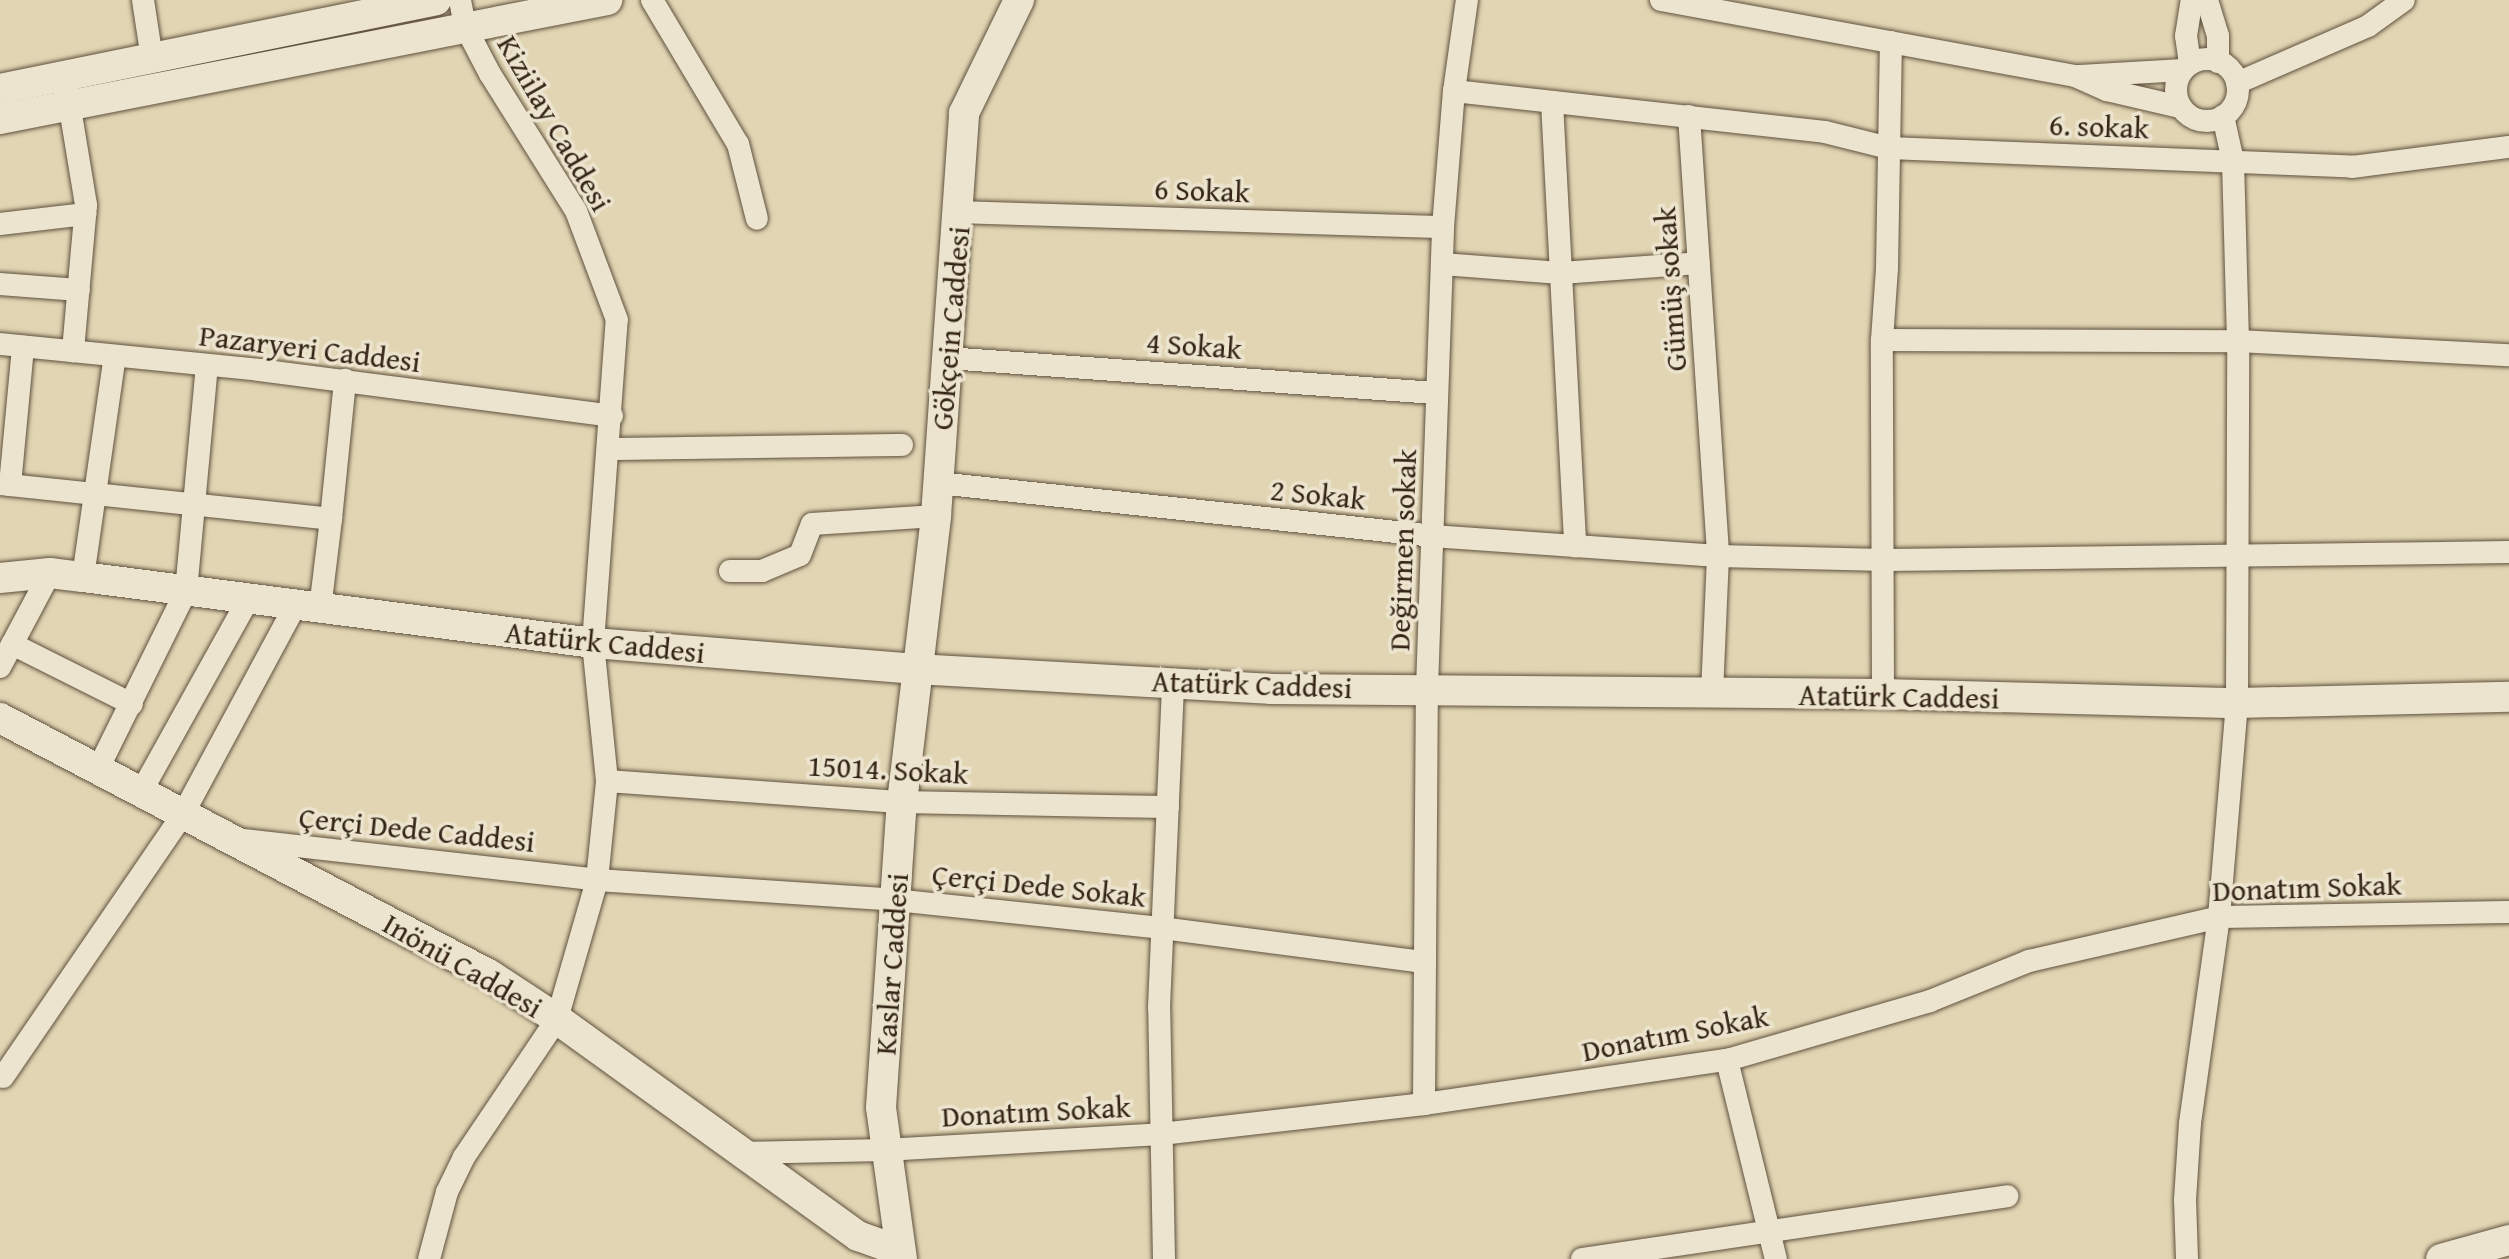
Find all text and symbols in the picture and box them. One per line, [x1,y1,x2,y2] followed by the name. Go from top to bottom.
[490,29,620,217] street label: Kiziilay Caddesi
[2048,106,2150,146] street label: 6. sokak
[1154,170,1250,210] street label: 6 Sokak
[1646,205,1694,373] street label: Gümüş sokak
[923,225,977,431] street label: Gökçein Caddesi
[197,317,423,379] street label: Pazaryeri Caddesi
[1145,324,1243,366] street label: 4 Sokak
[1380,448,1424,652] street label: Değirmen sokak
[1269,471,1367,517] street label: 2 Sokak
[503,614,707,670] street label: Atatürk Caddesi
[1151,663,1353,705] street label: Atatürk Caddesi
[1798,676,2000,716] street label: Atatürk Caddesi
[807,747,969,791] street label: 15014. Sokak
[297,799,537,859] street label: Çerçi Dede Caddesi
[930,856,1148,914] street label: Çerçi Dede Sokak
[2212,866,2402,908] street label: Donatım Sokak
[867,872,915,1056] street label: Kaslar Caddesi
[377,905,549,1025] street label: Inönü Caddesi
[1579,997,1771,1069] street label: Donatım Sokak
[941,1088,1131,1134] street label: Donatım Sokak

